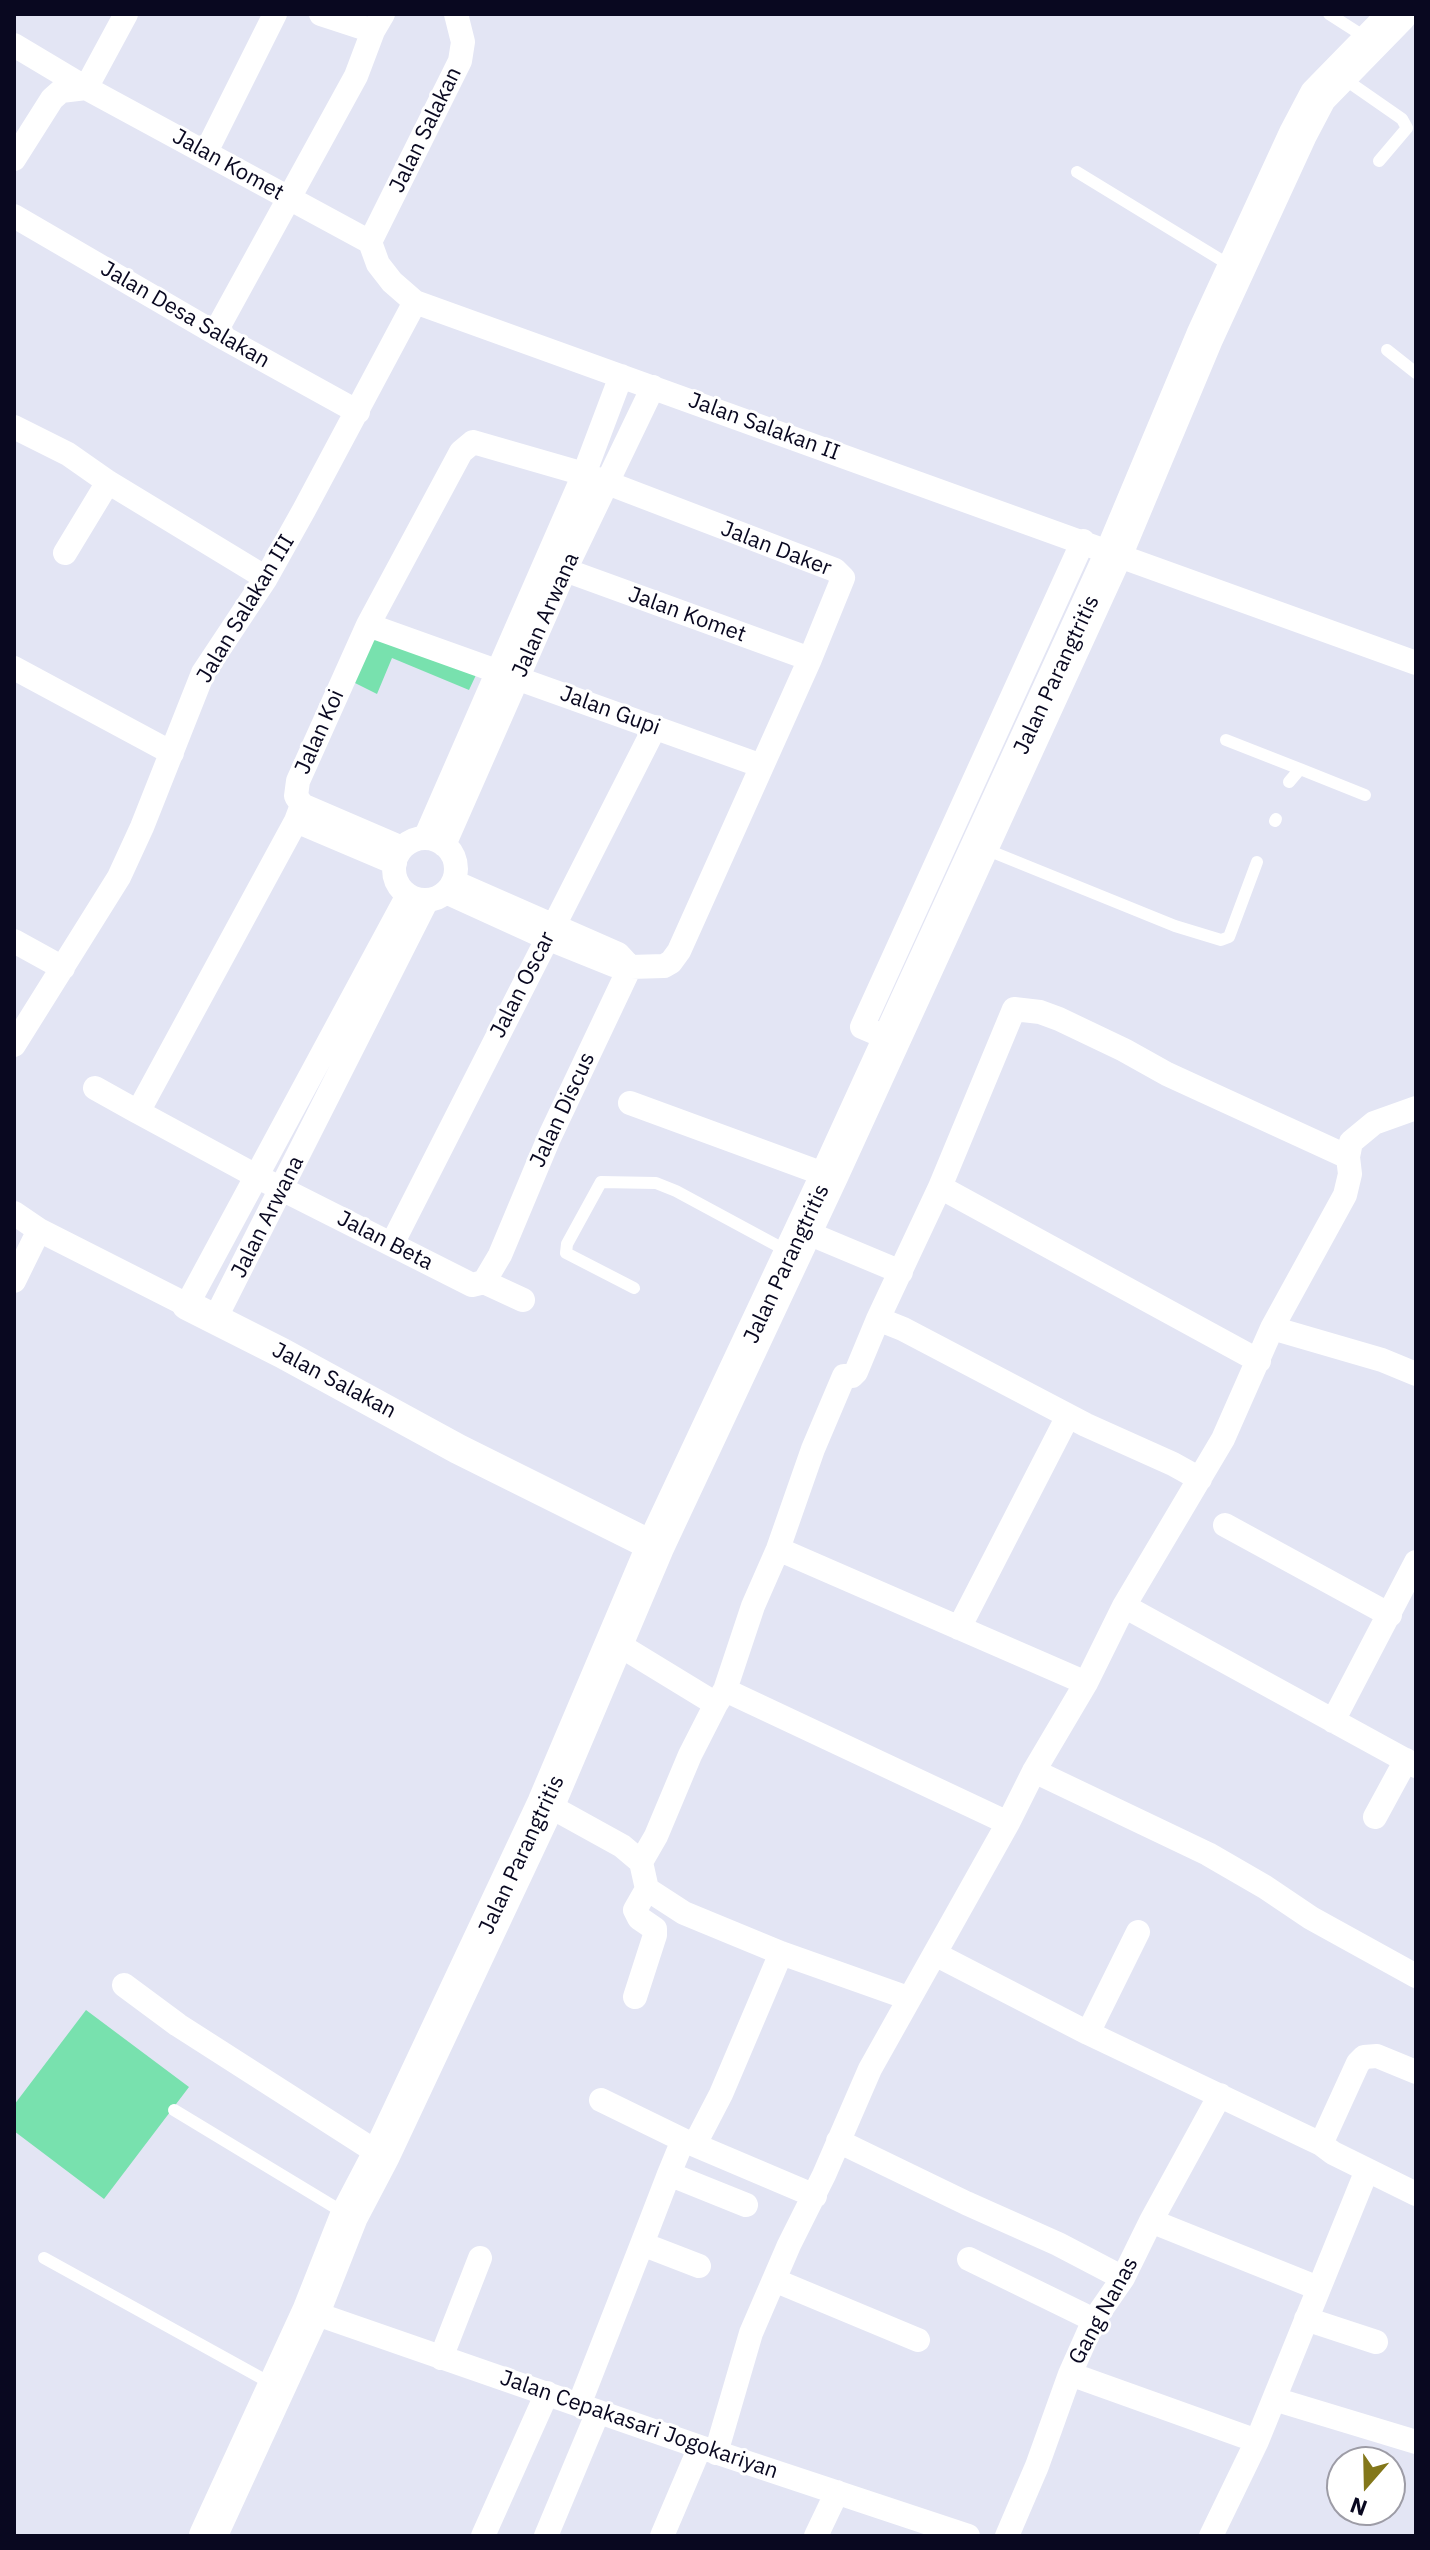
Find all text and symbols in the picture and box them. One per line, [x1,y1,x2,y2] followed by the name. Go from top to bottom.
[384,63,468,197] street label: Jalan Salakan
[168,124,288,206] street label: Jalan Komet
[96,256,274,374] street label: Jalan Desa Salakan
[685,387,843,467] street label: Jalan Salakan II
[717,516,835,582] street label: Jalan Daker
[191,530,301,688] street label: Jalan Salakan III
[507,549,585,681] street label: Jalan Arwana
[625,582,749,648] street label: Jalan Komet
[1009,591,1105,759] street label: Jalan Parangtritis
[556,681,664,741] street label: Jalan Gupi
[290,686,350,778] street label: Jalan Koi
[485,928,561,1042] street label: Jalan Oscar
[525,1048,601,1172] street label: Jalan Discus
[226,1152,310,1282] street label: Jalan Arwana
[739,1180,835,1348] street label: Jalan Parangtritis
[333,1206,437,1276] street label: Jalan Beta
[268,1337,400,1425] street label: Jalan Salakan
[474,1771,570,1939] street label: Jalan Parangtritis
[1064,2253,1144,2369] street label: Gang Nanas
[497,2365,781,2485] street label: Jalan Cepakasari Jogokariyan
[1326,2446,1406,2526] north arrow
[1346,2491,1371,2523] text: N

